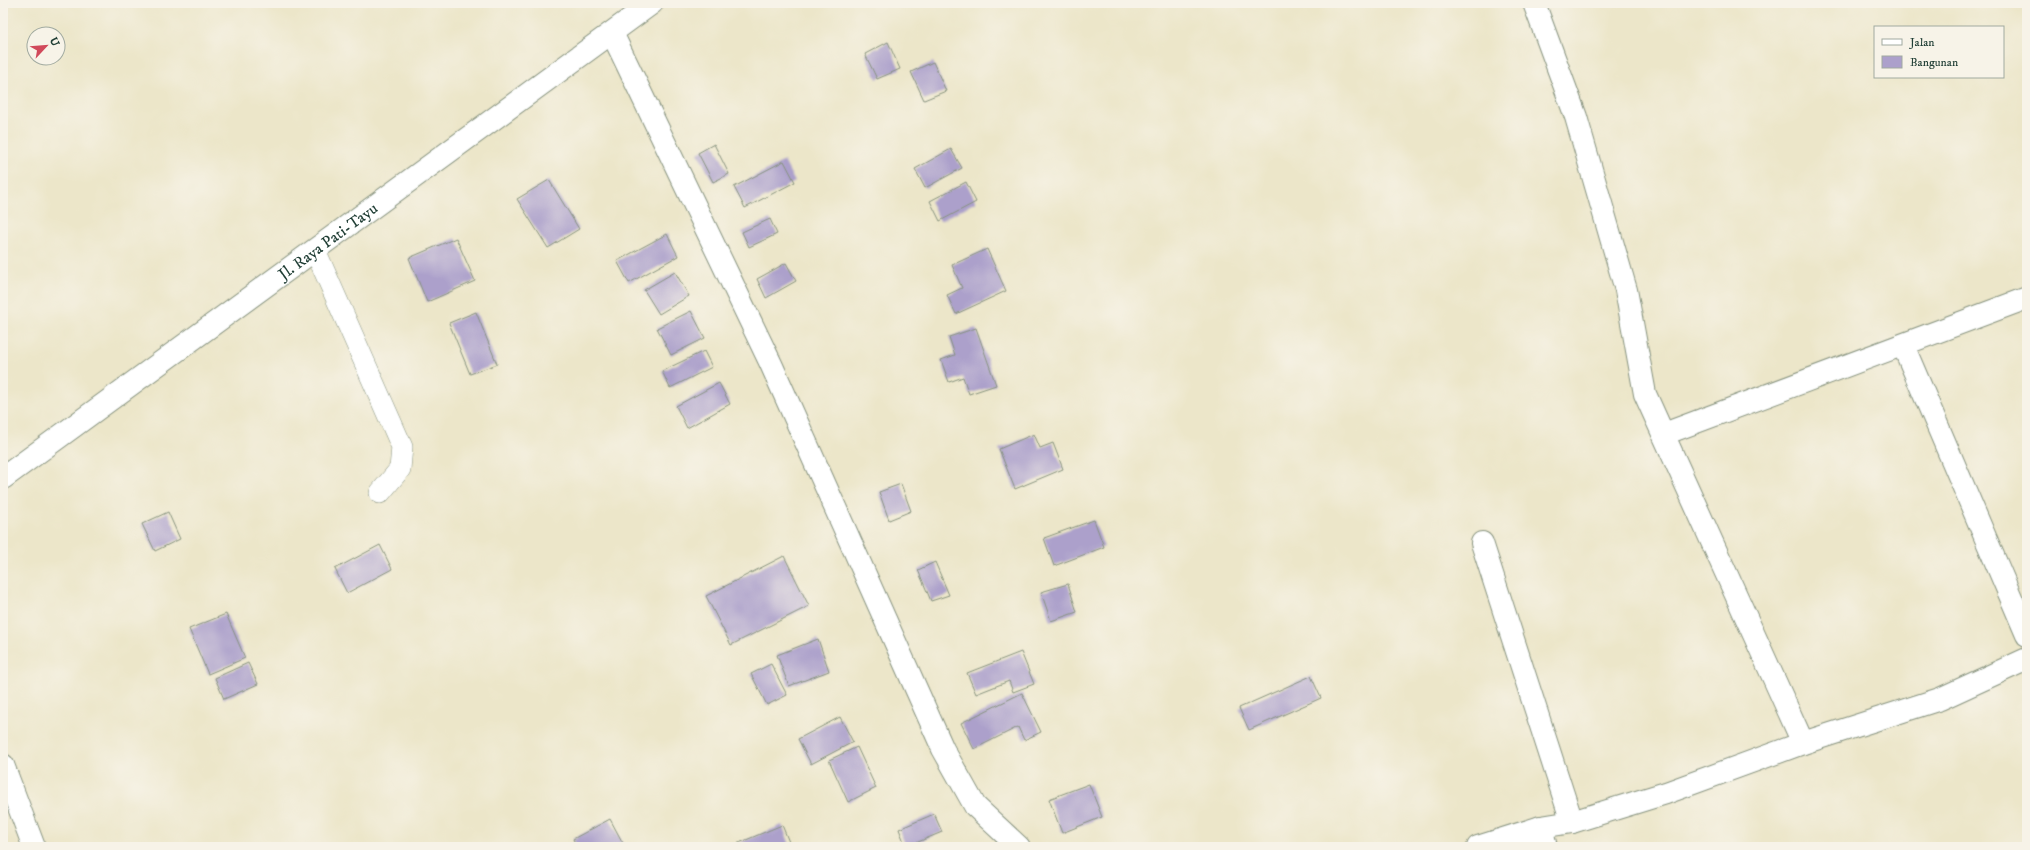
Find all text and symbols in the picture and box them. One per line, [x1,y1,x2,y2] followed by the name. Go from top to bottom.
[26,26,66,66] north arrow
[1874,26,2004,78] legend
[46,35,62,49] text: U
[1909,35,1935,50] text: Jalan
[1910,55,1959,70] text: Bangunan
[273,198,382,286] street label: Jl. Raya Pati-Tayu

